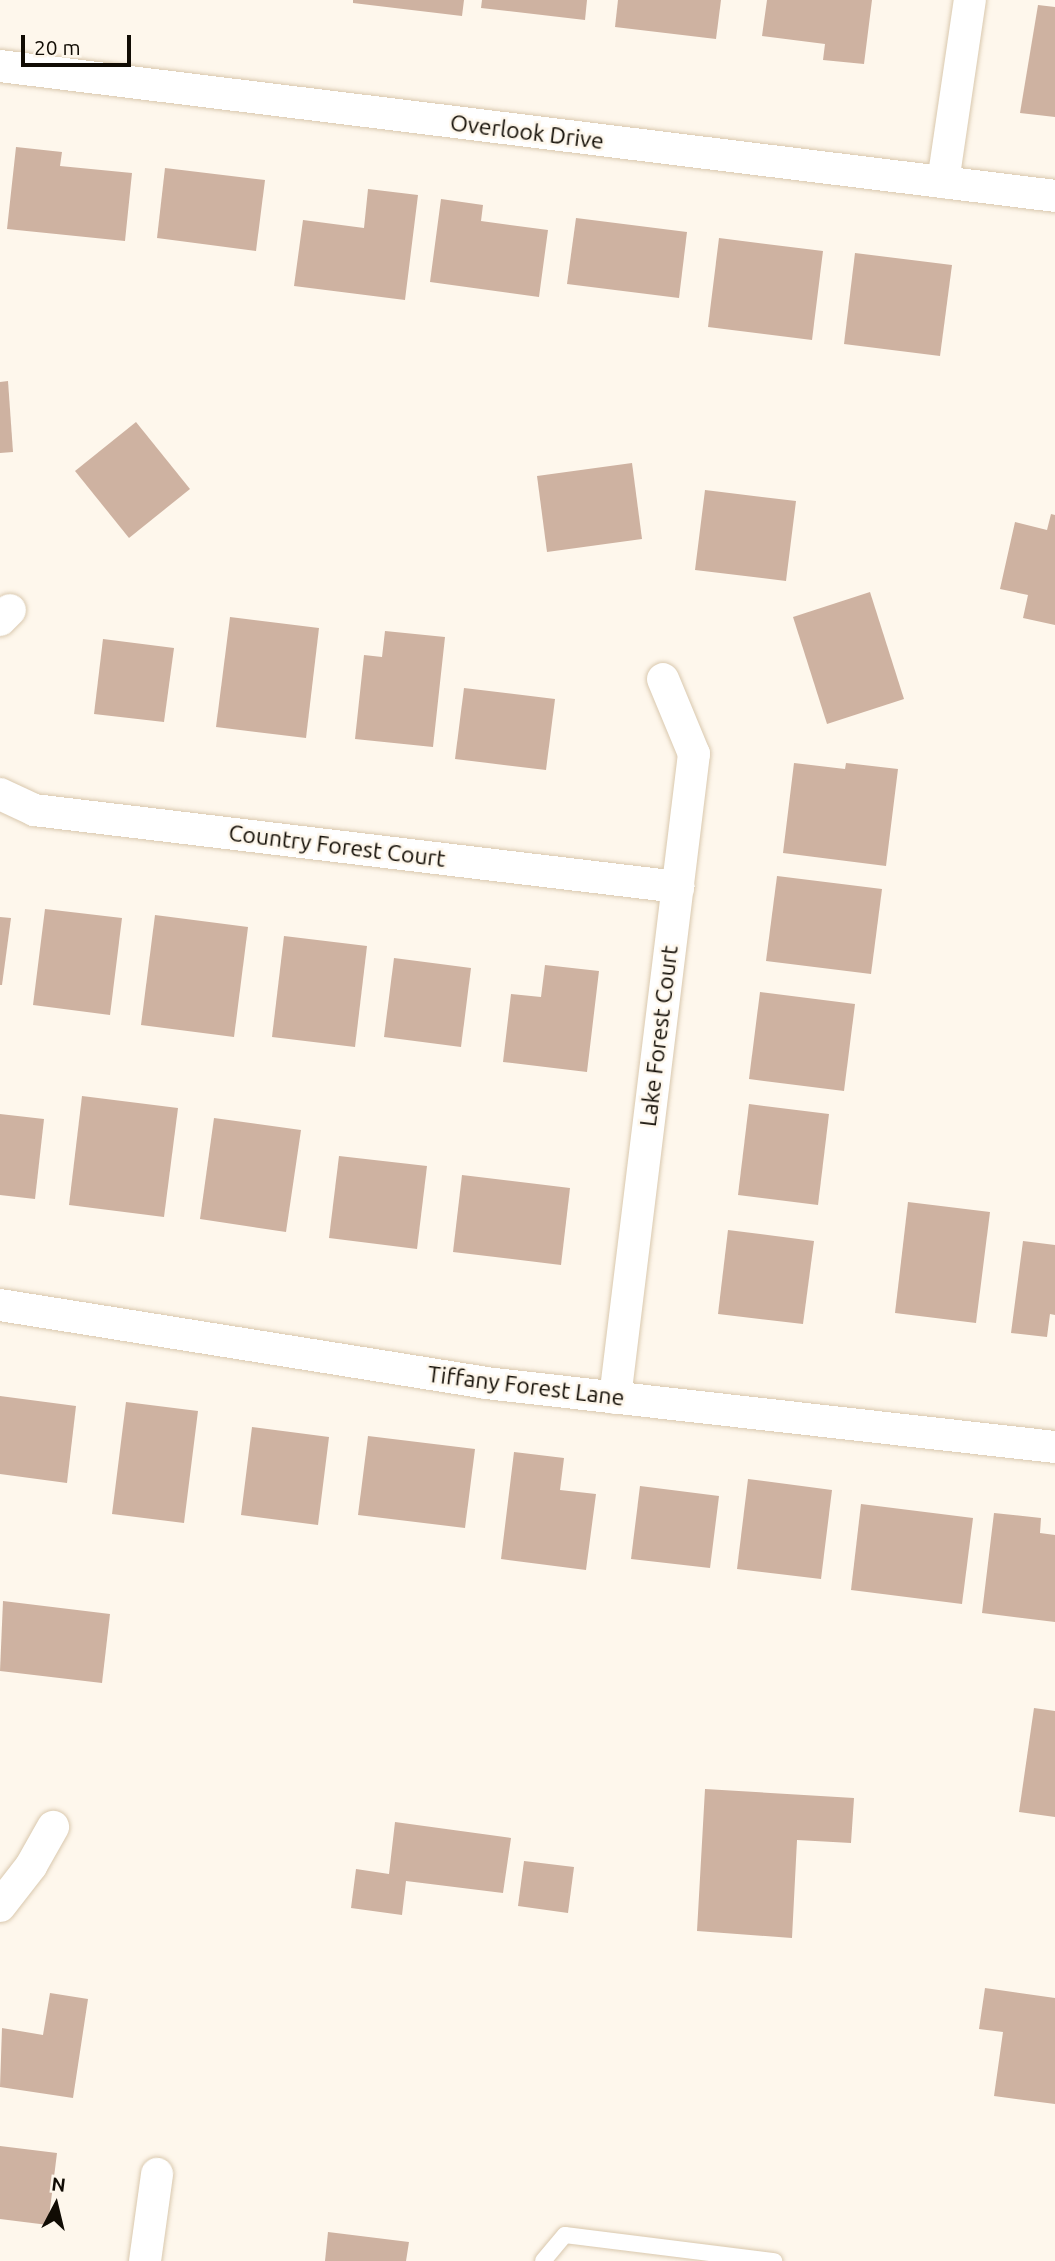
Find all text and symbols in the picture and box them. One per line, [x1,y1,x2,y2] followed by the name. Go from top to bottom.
[24,21,135,65] scale bar
[34,35,81,59] text: 20 m
[449,109,605,155] street label: Overlook Drive
[227,819,447,873] street label: Country Forest Court
[634,944,684,1128] street label: Lake Forest Court
[426,1360,626,1412] street label: Tiffany Forest Lane
[21,2170,91,2240] north arrow
[50,2172,67,2196] text: N

